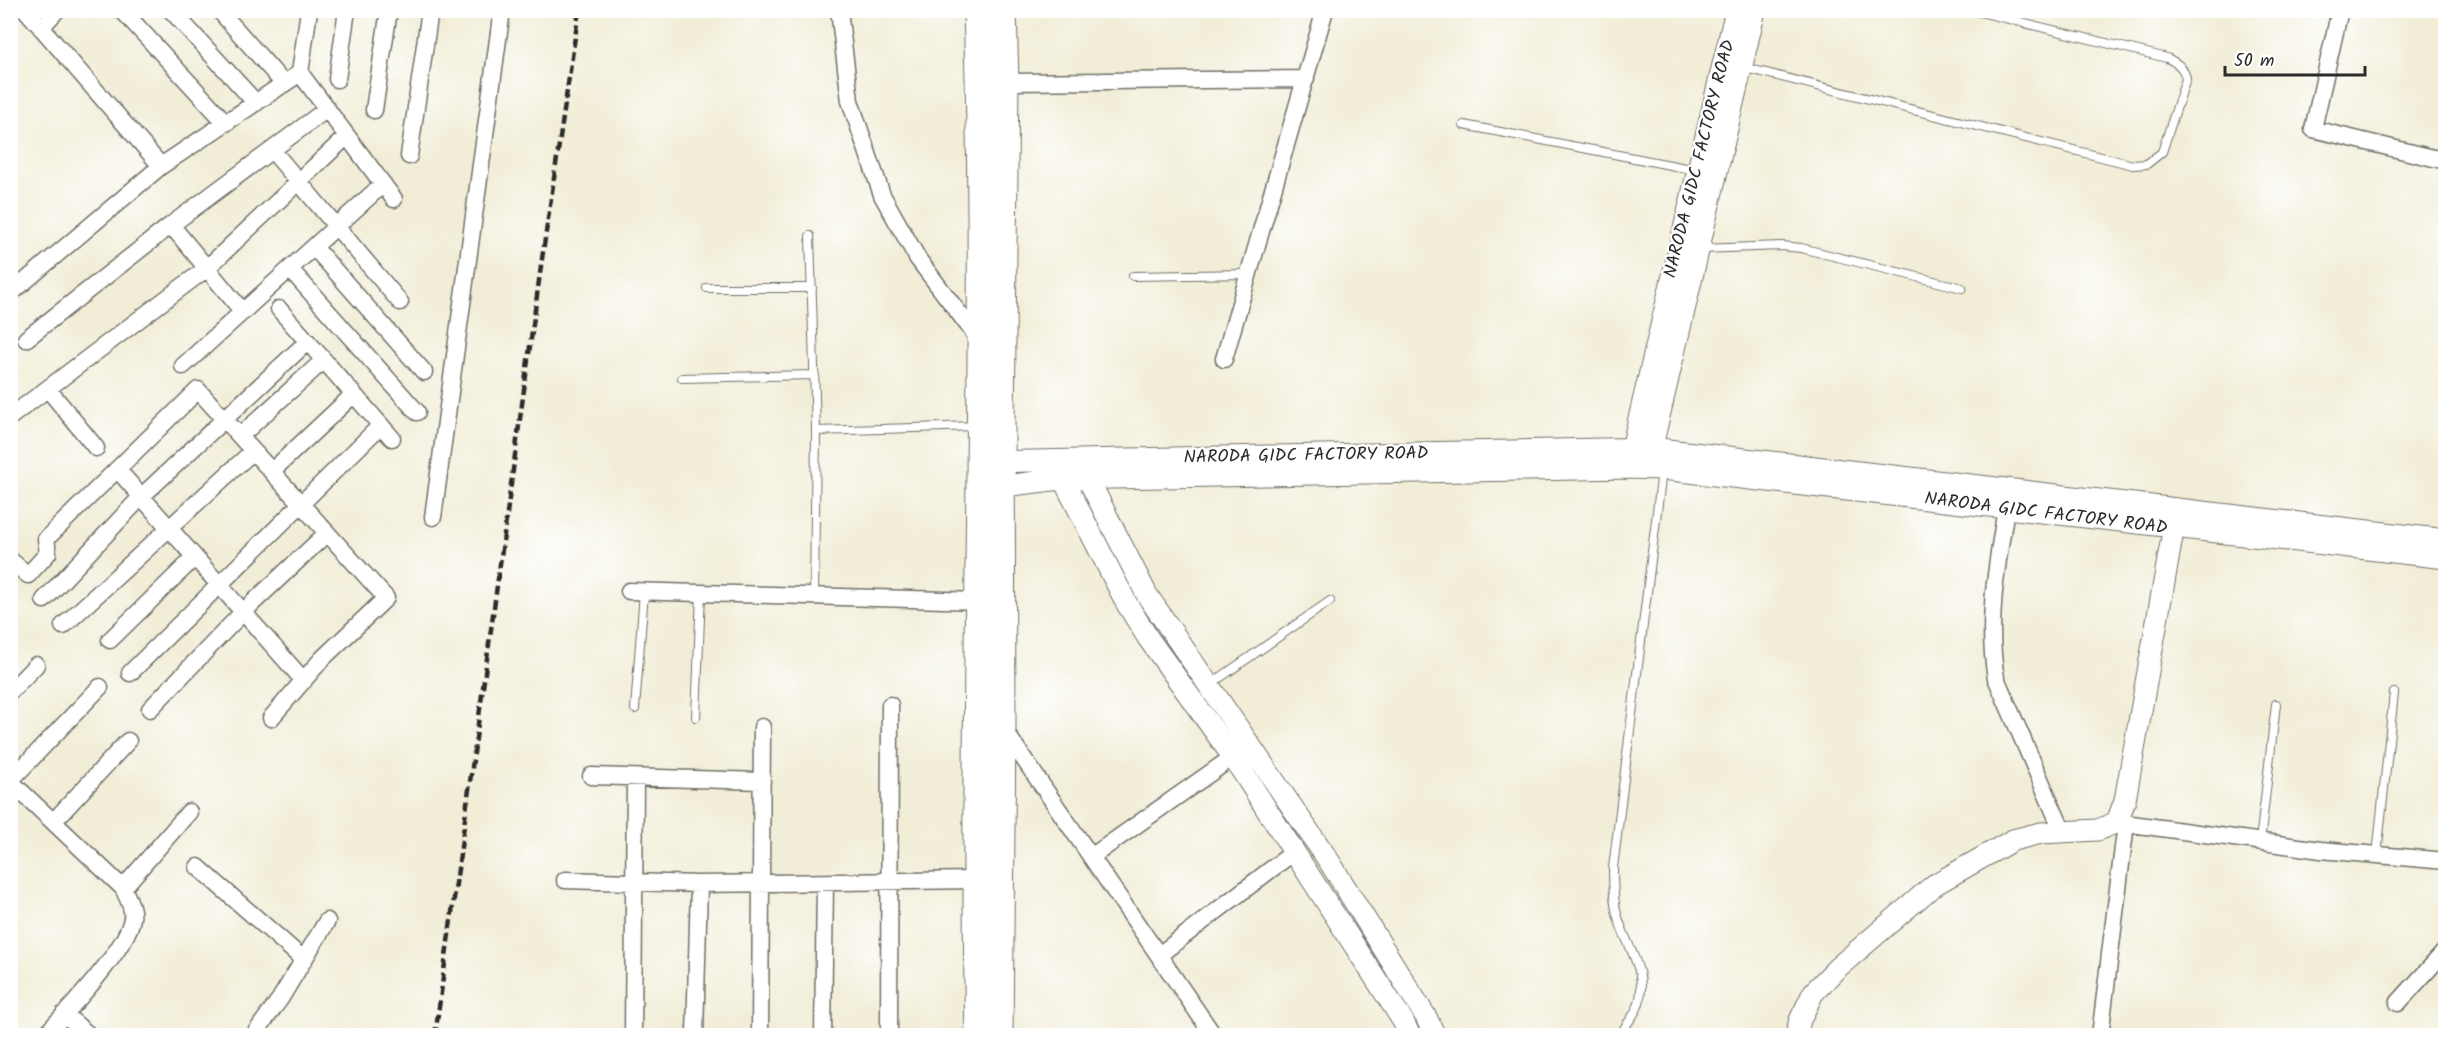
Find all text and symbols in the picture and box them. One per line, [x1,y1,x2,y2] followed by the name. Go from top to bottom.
[1656,36,1744,281] street label: NARODA GIDC FACTORY ROAD
[2225,39,2364,77] scale bar
[2234,47,2274,76] text: 50 m
[1183,439,1429,473] street label: NARODA GIDC FACTORY ROAD
[1923,485,2170,543] street label: NARODA GIDC FACTORY ROAD

